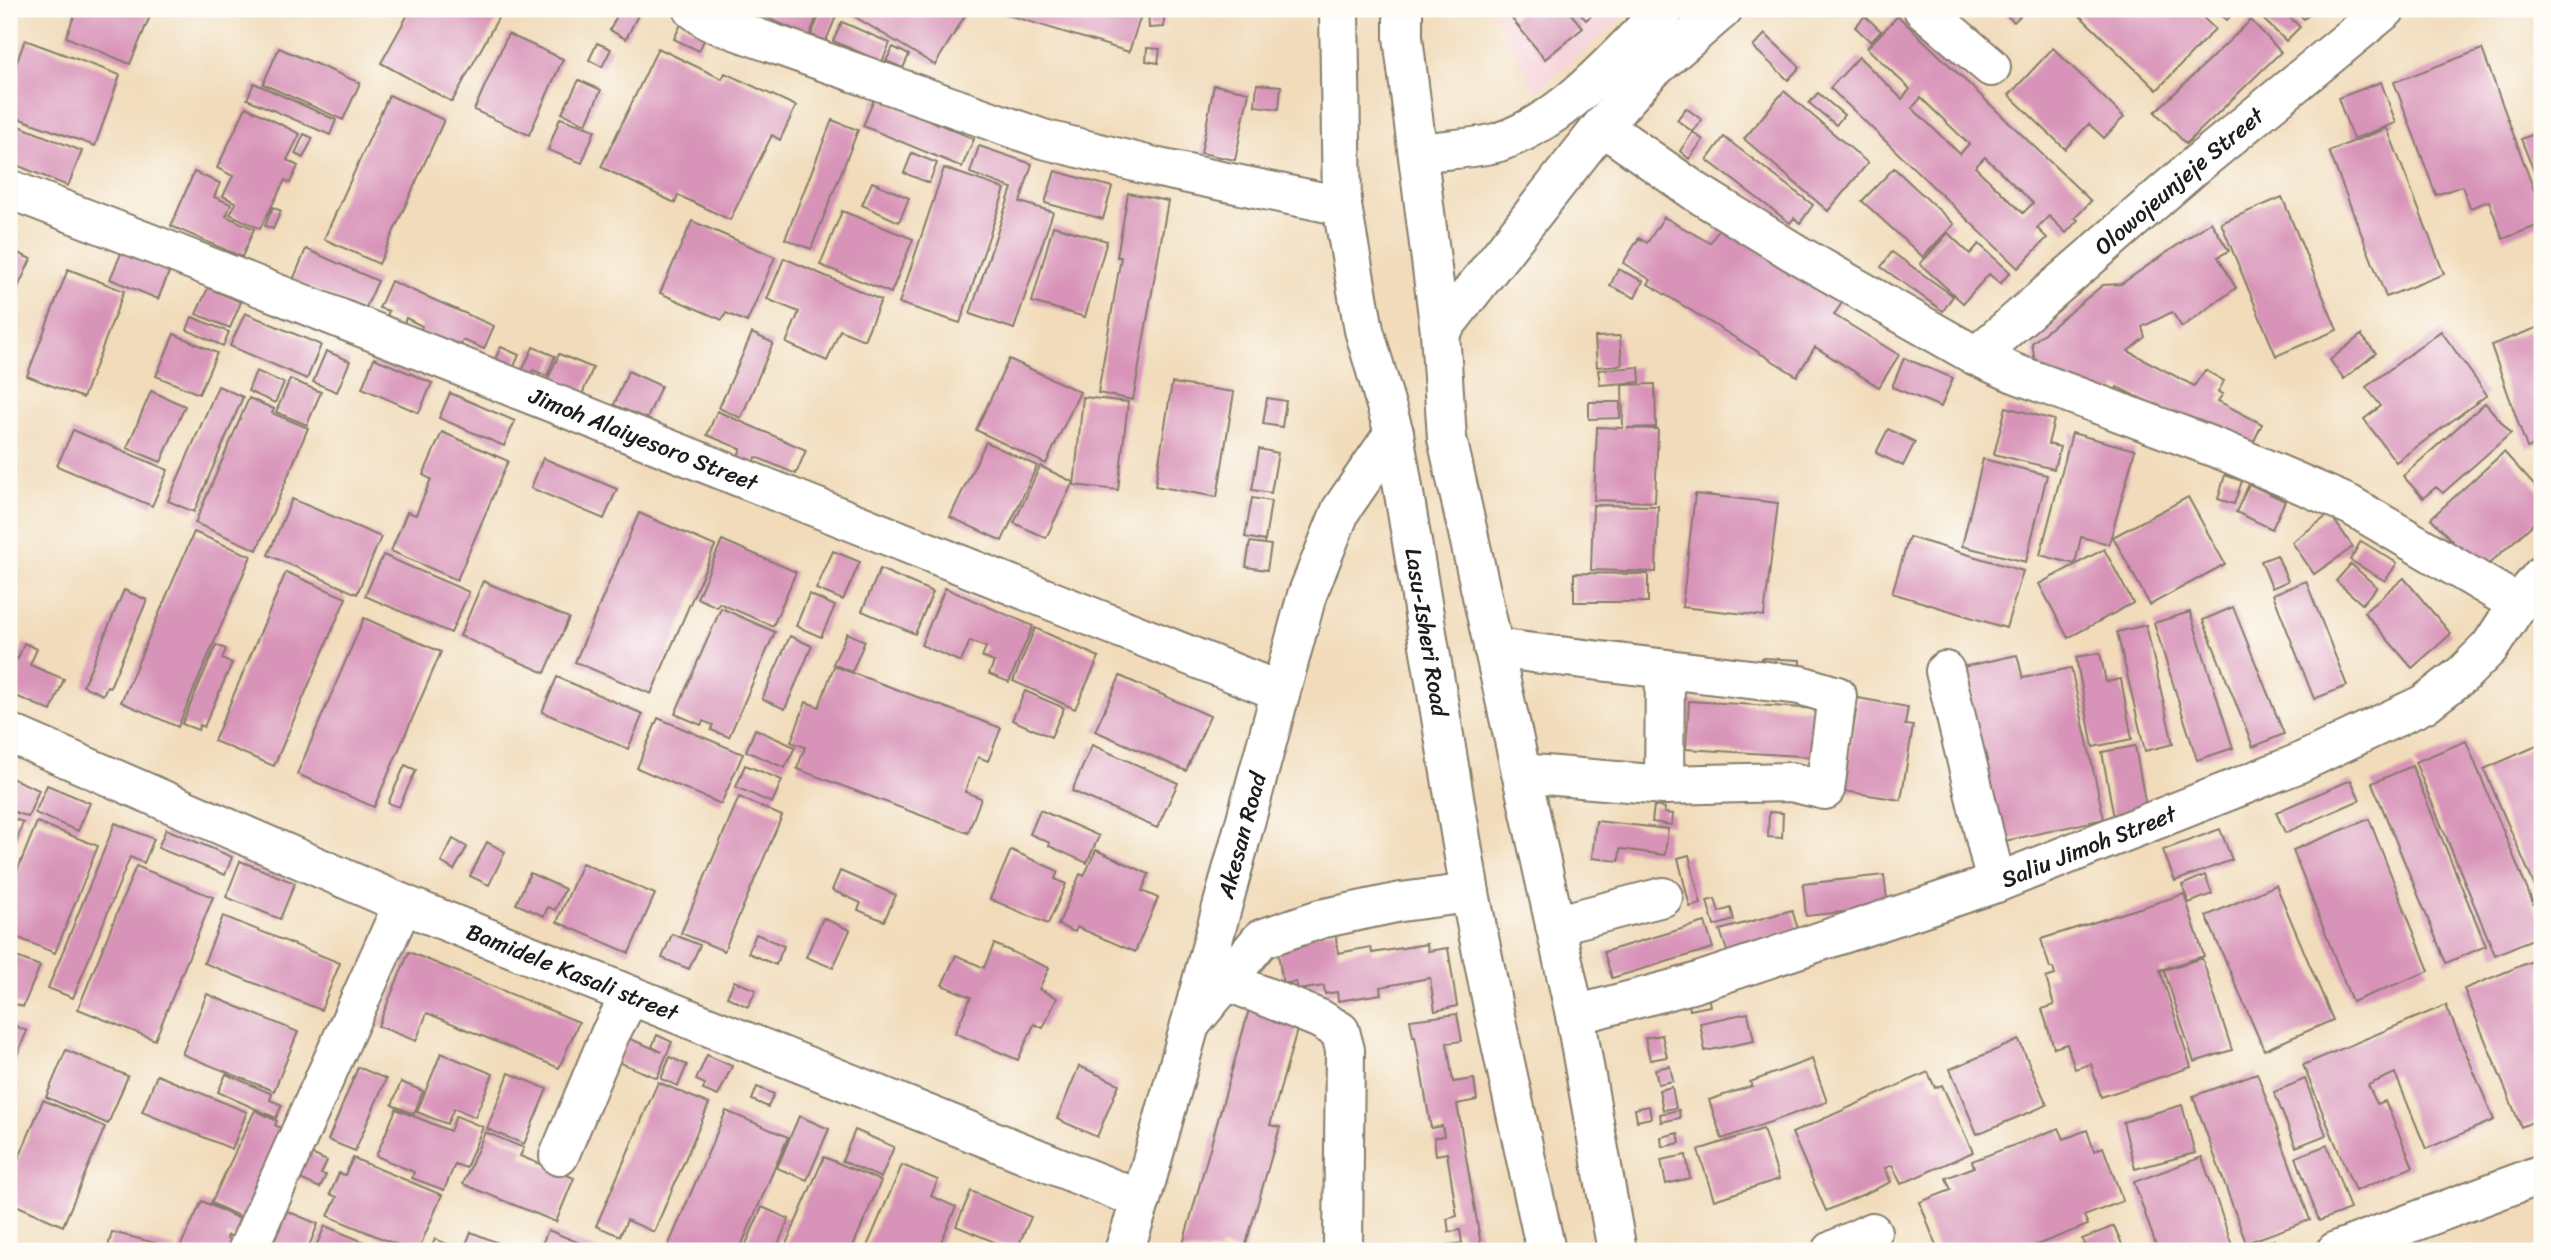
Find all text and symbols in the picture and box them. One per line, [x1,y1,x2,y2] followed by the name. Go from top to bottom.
[2084,95,2275,266] street label: Olowojeunjeje Street
[522,375,766,503] street label: Jimoh Alaiyesoro Street
[1393,545,1461,721] street label: Lasu-Isheri Road
[1205,766,1279,904] street label: Akesan Road
[1995,793,2184,900] street label: Saliu Jimoh Street
[460,911,686,1034] street label: Bamidele Kasali street

